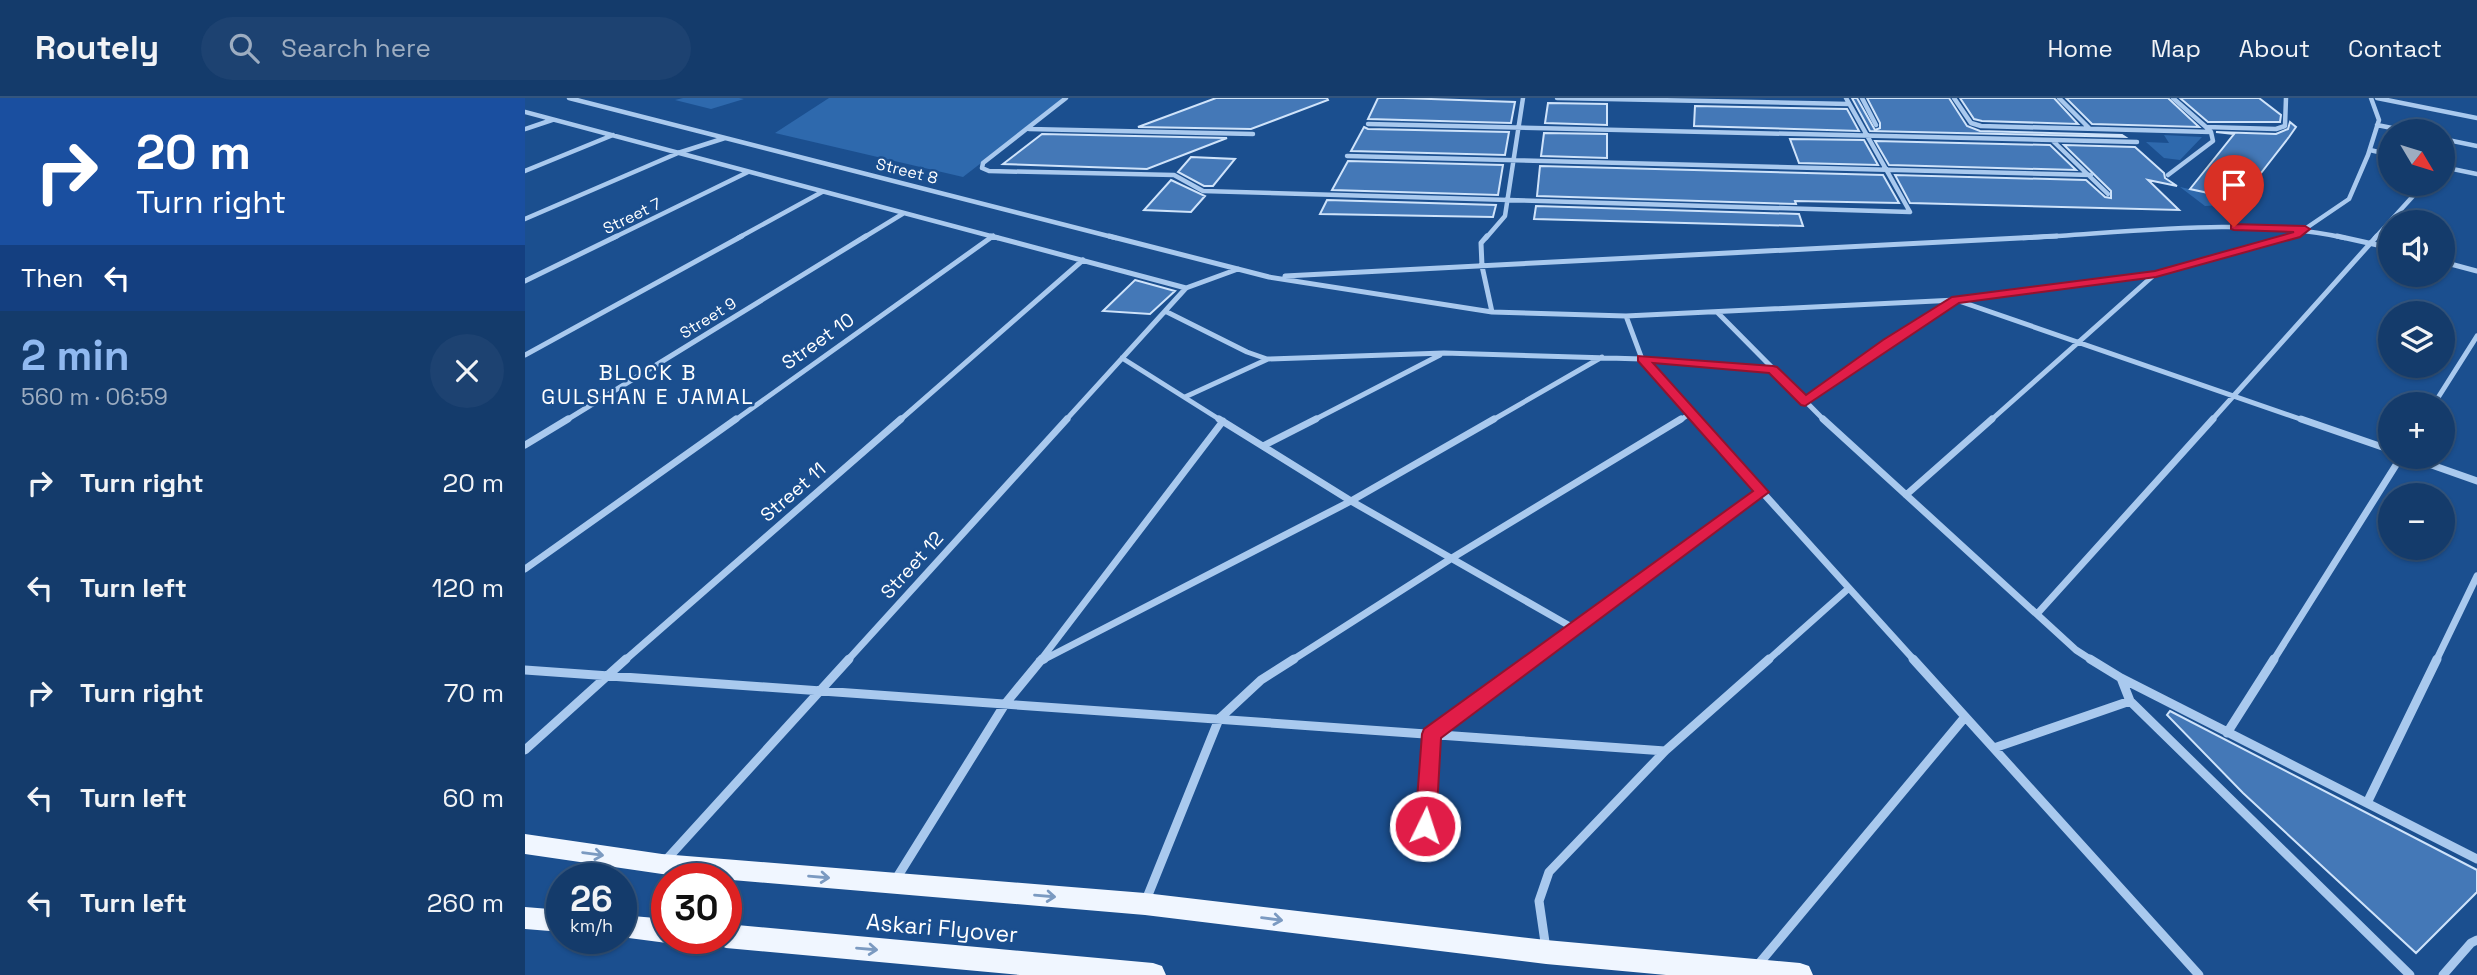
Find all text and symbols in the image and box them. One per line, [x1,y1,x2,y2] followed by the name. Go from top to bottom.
[201,17,691,80] search box
[35,27,159,69] text: Routely
[225,29,263,67] icon: search
[281,31,431,65] text: Search here
[2047,33,2113,64] text: Home
[2151,33,2201,64] text: Map
[2239,33,2310,64] text: About
[2348,33,2442,64] text: Contact
[2378,119,2455,196] north arrow
[2378,119,2455,560] map controls
[136,121,251,183] text: 20 m
[21,126,112,217] icon: right
[874,153,940,189] street label: Street 8
[2204,155,2264,227] pin
[2215,166,2253,204] icon: arrive
[136,182,286,222] text: Turn right
[600,193,664,239] street label: Street 7
[2378,210,2455,287] button: sound
[98,259,136,297] icon: left
[21,261,84,295] text: Then
[676,292,740,344] street label: Street 9
[2378,301,2455,378] button: layers
[777,307,859,375] street label: Street 10
[21,329,130,382] text: 2 min
[430,334,504,408] button: close
[541,359,755,410] district label: BLOCK B GULSHAN E JAMAL
[21,382,168,412] text: 560 m · 06:59
[2378,392,2455,469] button: +
[755,457,831,527] street label: Street 11
[21,464,59,502] icon: right
[80,466,204,500] text: Turn right
[443,466,504,500] text: 20 m
[2378,483,2455,560] button: −
[875,526,949,604] street label: Street 12
[21,569,59,607] icon: left
[80,571,187,605] text: Turn left
[432,571,504,605] text: 120 m
[21,674,59,712] icon: right
[80,676,204,710] text: Turn right
[444,676,504,710] text: 70 m
[21,779,59,817] icon: left
[80,781,187,815] text: Turn left
[442,781,504,815] text: 60 m
[1388,789,1462,863] position arrow
[581,848,603,861] one-way arrow
[651,863,742,954] speed limit sign: 30
[807,871,830,884] one-way arrow
[570,877,613,921] text: 26
[21,884,59,922] icon: left
[80,886,187,920] text: Turn left
[427,886,504,920] text: 260 m
[1034,890,1056,903] one-way arrow
[865,906,1019,950] street label: Askari Flyover
[1260,913,1283,926] one-way arrow
[570,914,613,937] text: km/h
[856,943,878,956] one-way arrow

